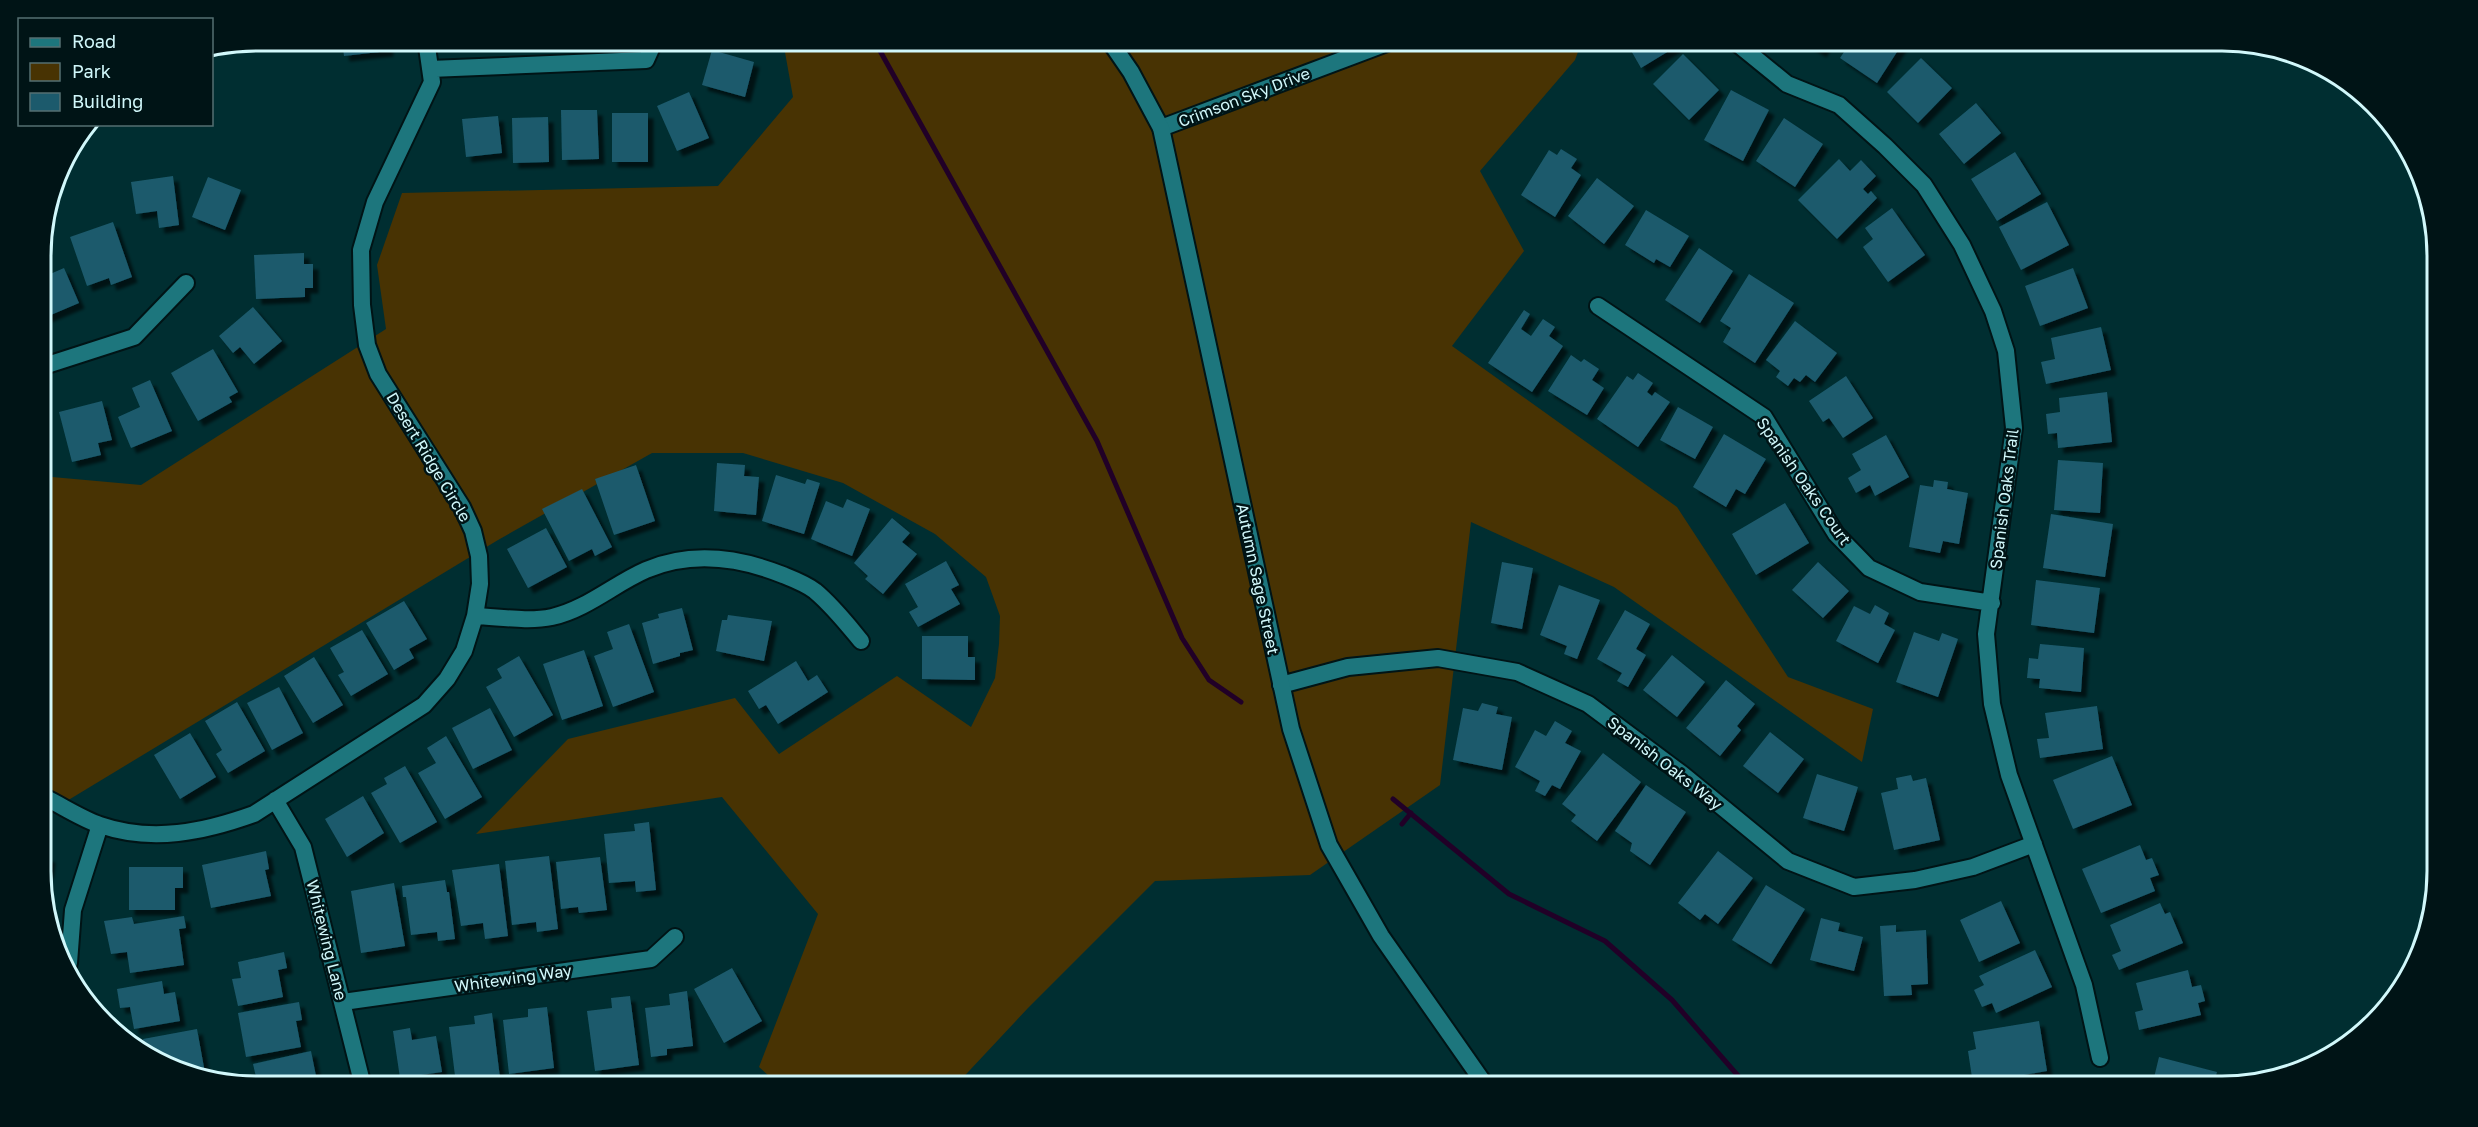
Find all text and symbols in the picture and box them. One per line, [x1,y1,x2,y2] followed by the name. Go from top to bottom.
[18,18,213,126] legend
[72,30,116,52] text: Road
[72,60,111,82] text: Park
[1175,63,1313,131] street label: Crimson Sky Drive
[72,90,143,112] text: Building
[382,389,476,525] street label: Desert Ridge Circle
[1752,413,1856,549] street label: Spanish Oaks Court
[1985,428,2023,570] street label: Spanish Oaks Trail
[1232,502,1284,656] street label: Autumn Sage Street
[1604,712,1726,814] street label: Spanish Oaks Way
[302,878,352,1002] street label: Whitewing Lane
[453,960,573,996] street label: Whitewing Way

